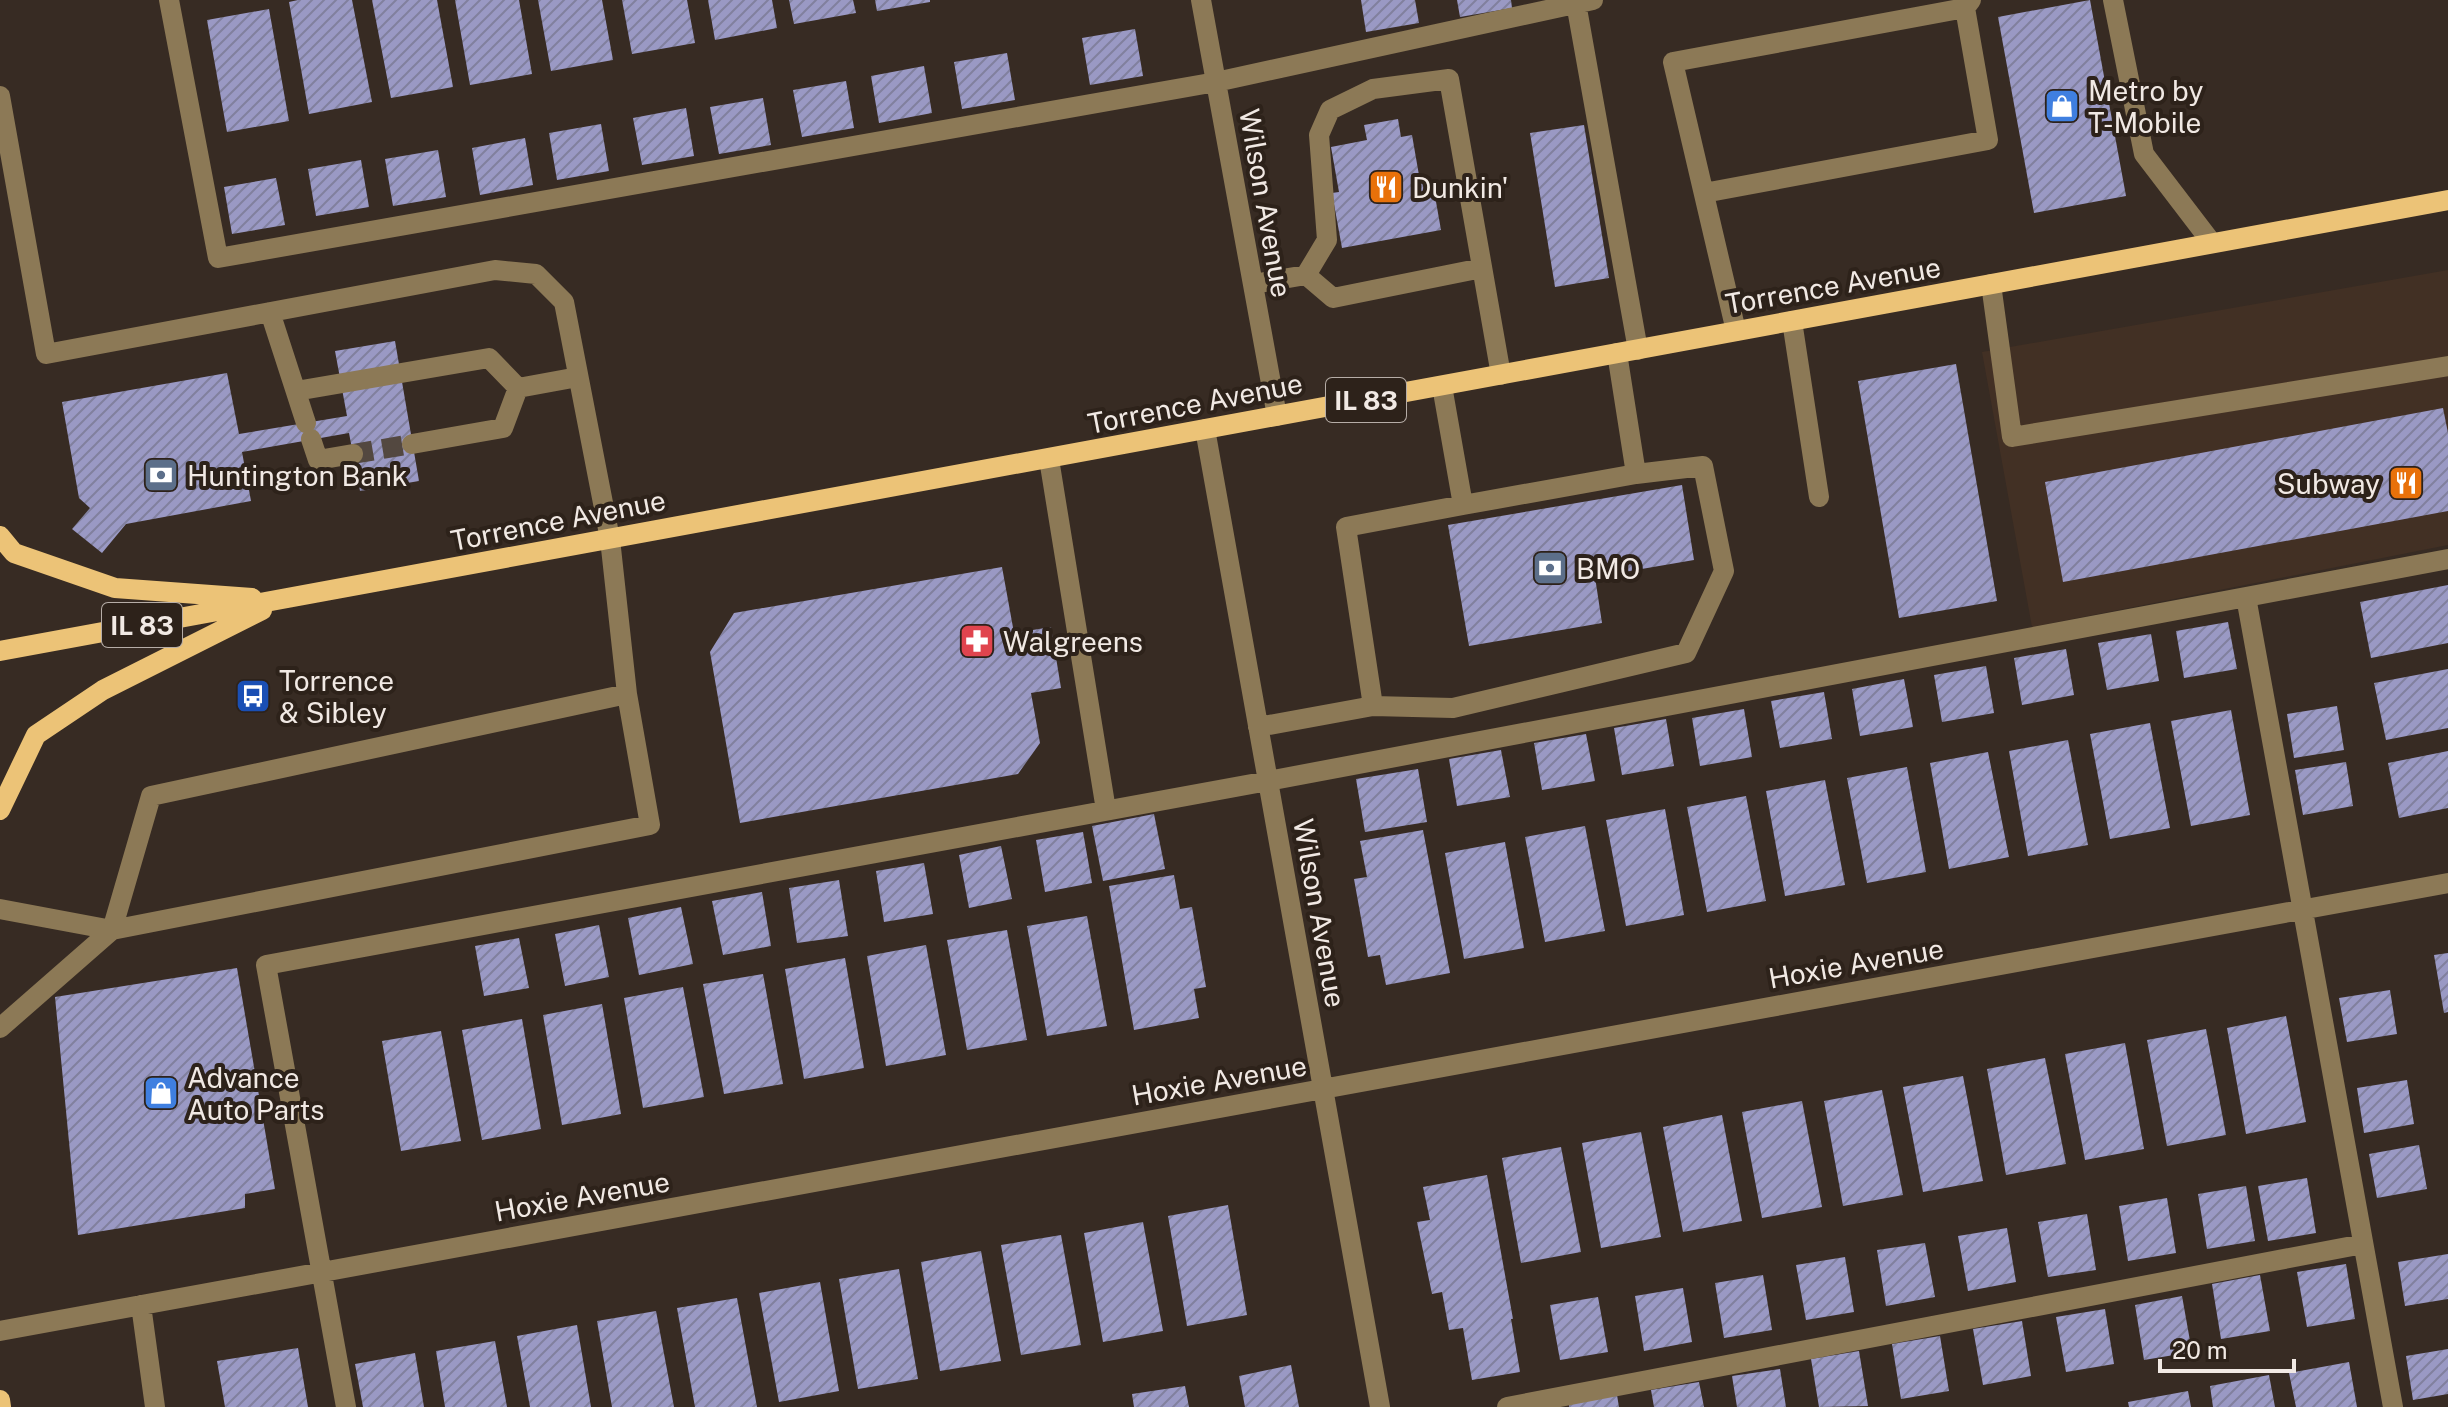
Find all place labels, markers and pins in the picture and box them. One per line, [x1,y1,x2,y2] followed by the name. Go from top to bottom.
[2088,74,2203,139] place label: Metro by T-Mobile
[2043,87,2081,125] shop icon: Metro by T-Mobile
[1367,168,1405,206] restaurant icon: Dunkin'
[1412,171,1508,204] place label: Dunkin'
[142,456,180,494] bank icon: Huntington Bank
[187,459,408,492] place label: Huntington Bank
[2387,464,2425,502] restaurant icon: Subway
[2277,467,2380,500] place label: Subway
[1531,549,1569,587] bank icon: BMO
[1576,552,1640,585] place label: BMO
[958,622,996,660] pharmacy icon: Walgreens
[1003,625,1143,658] place label: Walgreens
[279,664,394,729] place label: Torrence & Sibley
[234,677,272,715] bus stop icon: Torrence & Sibley
[187,1061,324,1126] place label: Advance Auto Parts
[142,1074,180,1112] shop icon: Advance Auto Parts

